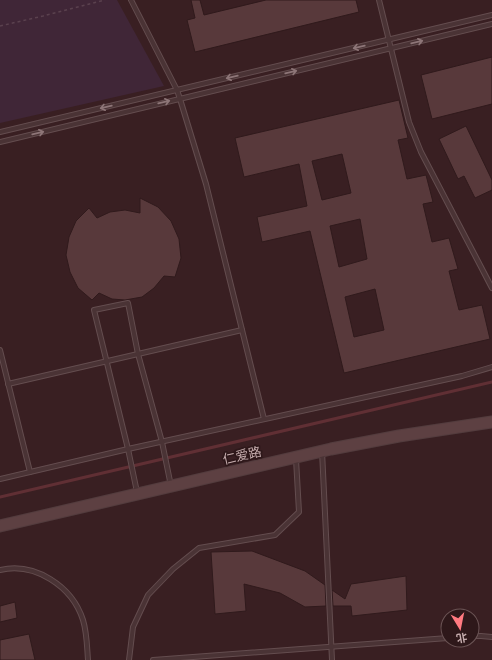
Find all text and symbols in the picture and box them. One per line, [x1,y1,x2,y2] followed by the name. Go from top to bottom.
[410,37,423,45] one-way arrow
[353,44,366,51] one-way arrow
[284,68,297,75] one-way arrow
[226,73,239,81] one-way arrow
[158,98,171,106] one-way arrow
[100,103,113,111] one-way arrow
[31,128,44,136] one-way arrow
[221,444,263,467] street label: 仁爱路
[440,608,480,648] north arrow
[455,630,468,645] text: 北

